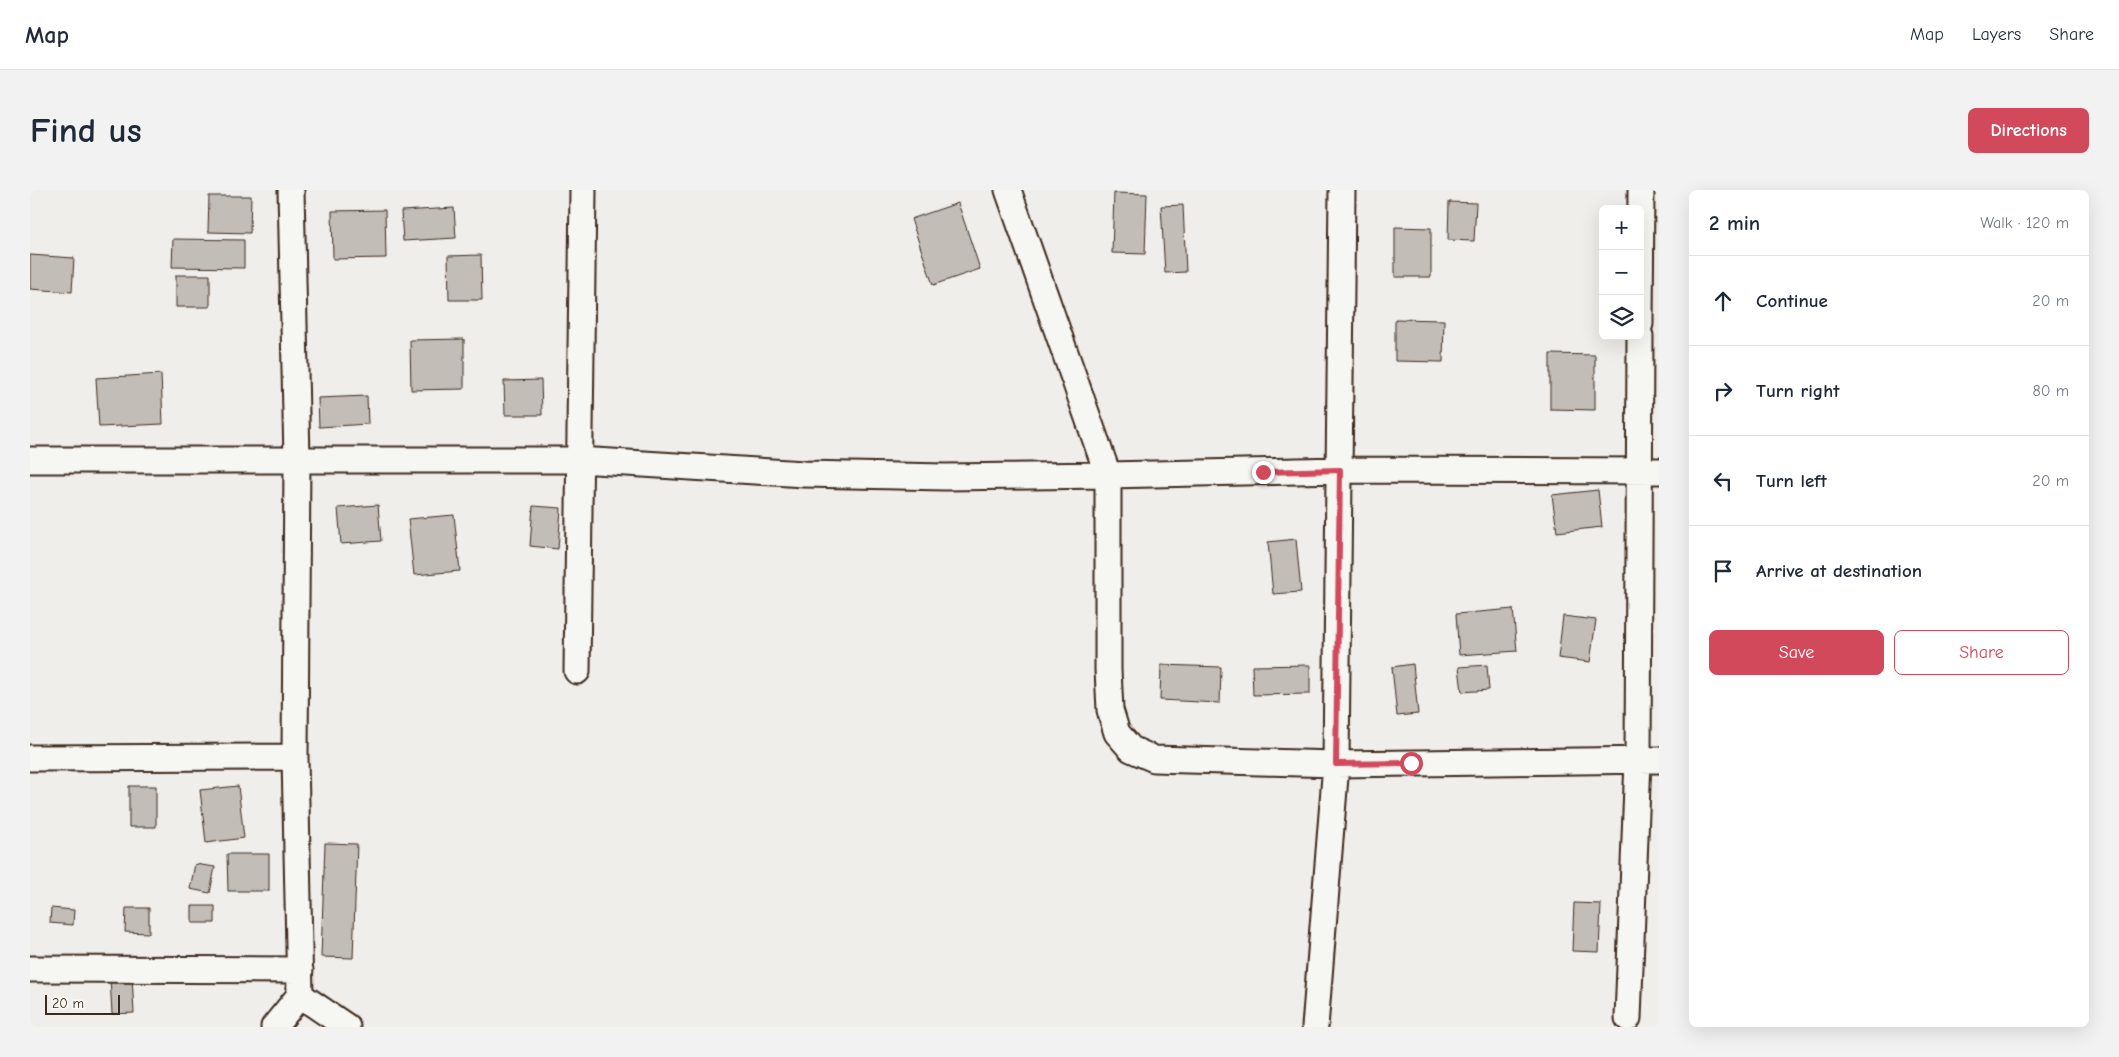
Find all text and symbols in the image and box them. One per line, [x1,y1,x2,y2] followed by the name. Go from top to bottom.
[25,21,69,49] text: Map
[1910,24,1944,45] text: Map
[1972,24,2021,45] text: Layers
[2049,24,2094,45] text: Share
[1968,108,2089,153] button: Directions
[30,110,142,151] text: Find us
[1599,205,1644,340] map controls
[1599,205,1644,250] button: +
[1709,211,1760,235] text: 2 min
[1980,214,2069,232] text: Walk · 120 m
[1599,250,1644,295] button: −
[1709,287,1737,315] icon: ahead
[1756,290,1828,312] text: Continue
[2032,292,2069,310] text: 20 m
[1599,295,1644,340] button: layers
[1709,377,1737,405] icon: right
[1756,380,1840,402] text: Turn right
[2032,382,2069,400] text: 80 m
[1252,461,1275,484] route end
[1709,467,1737,495] icon: left
[1756,470,1827,492] text: Turn left
[2032,472,2069,490] text: 20 m
[1709,557,1737,585] icon: arrive
[1756,560,1922,582] text: Arrive at destination
[1709,630,1884,675] button: Save
[1894,630,2069,675] button: Share
[1400,752,1423,775] route start
[45,992,120,1015] scale bar
[52,995,84,1012] text: 20 m

